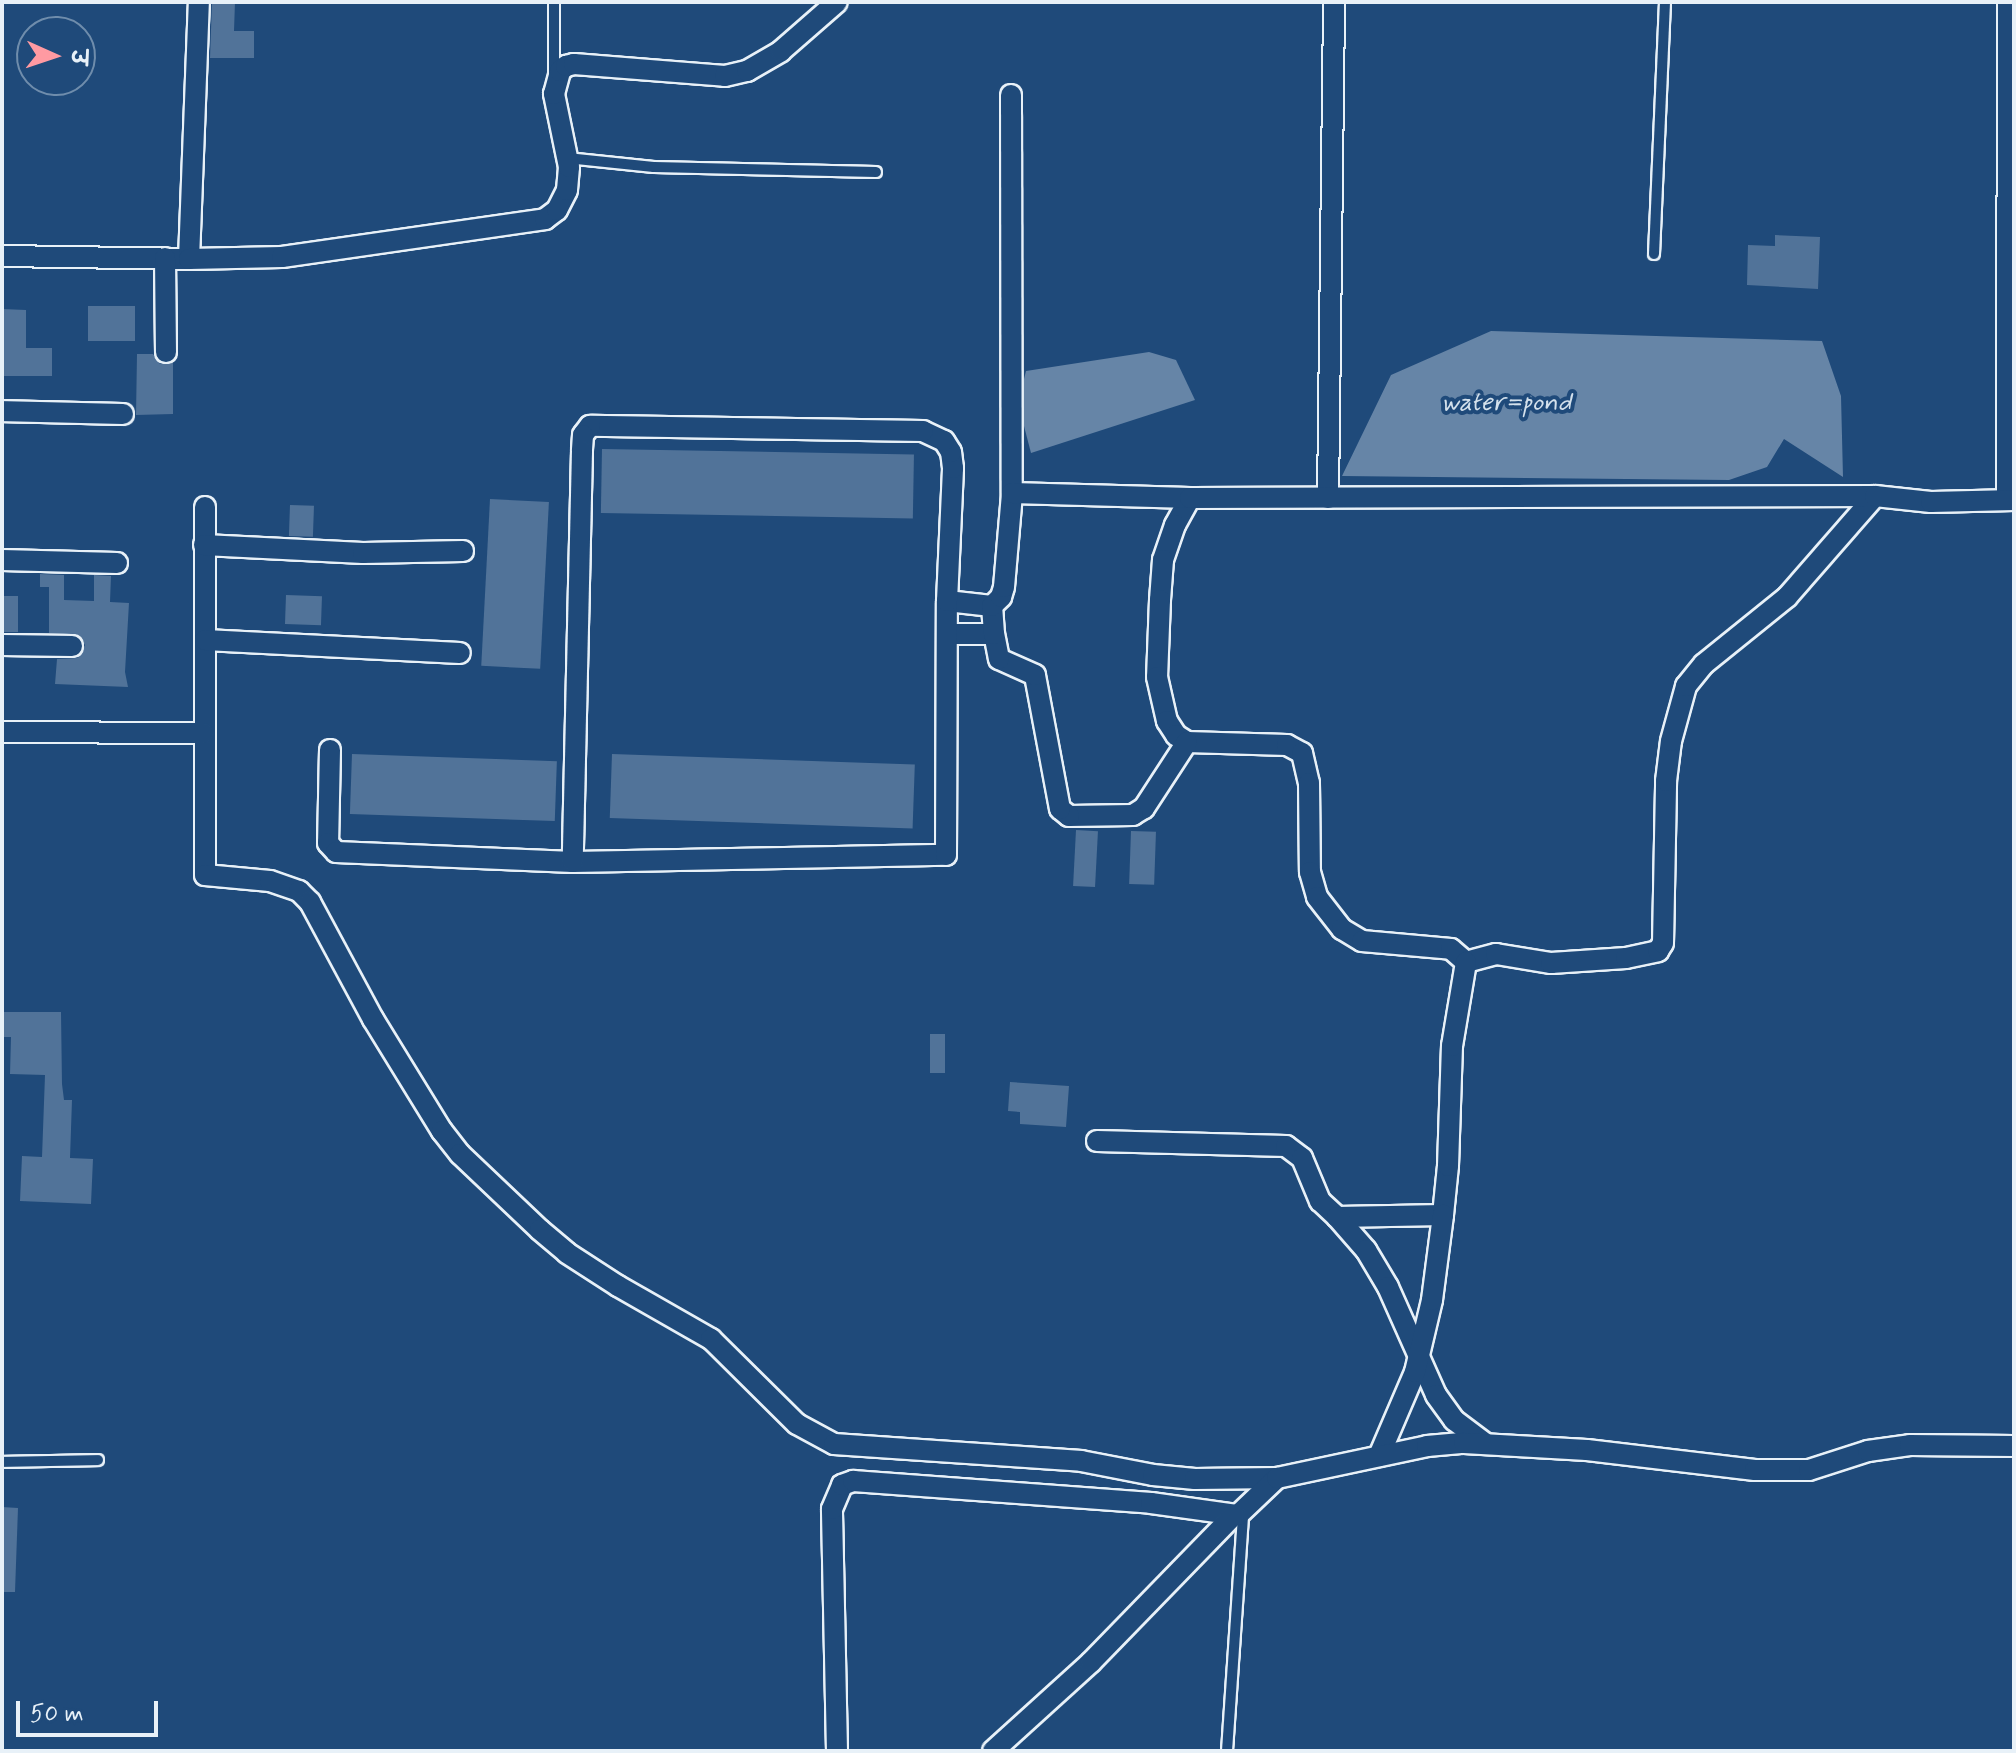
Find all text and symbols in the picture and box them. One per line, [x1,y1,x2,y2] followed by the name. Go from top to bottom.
[16,16,96,96] north arrow
[64,49,92,65] text: उ
[1441,388,1571,420] water label: water=pond
[20,1685,162,1735] scale bar
[30,1699,84,1730] text: 50 m

